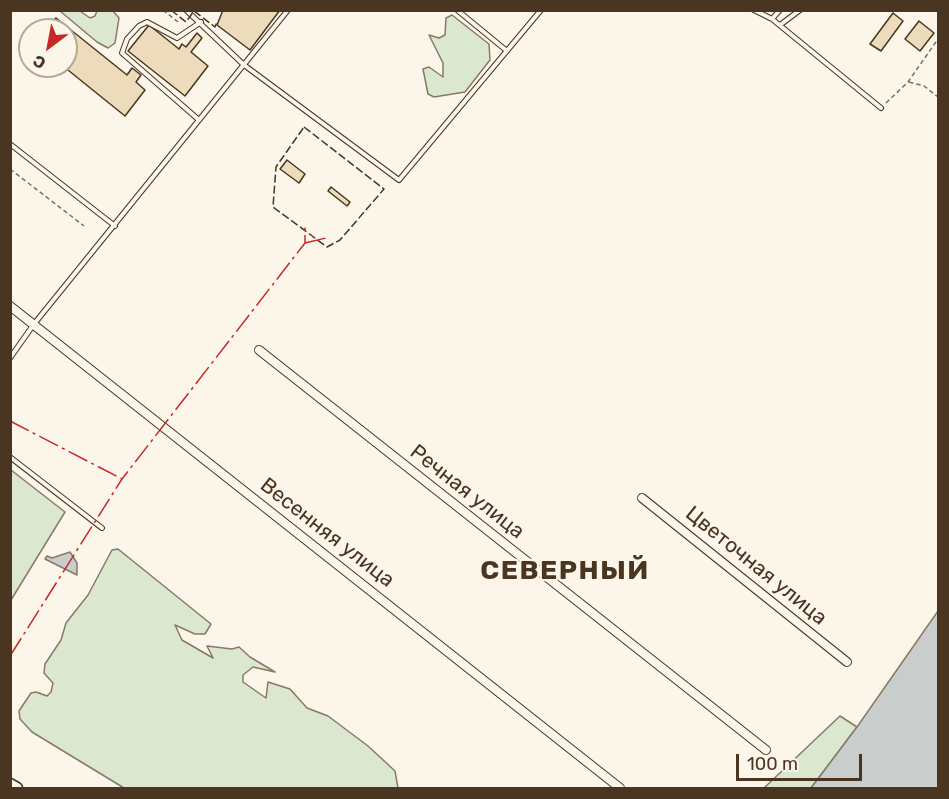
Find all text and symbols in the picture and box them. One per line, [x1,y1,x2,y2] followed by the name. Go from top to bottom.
[18,18,78,78] north arrow
[29,51,49,73] text: С
[405,440,529,544] street label: Речная улица
[255,473,399,593] street label: Весенняя улица
[680,501,832,631] street label: Цветочная улица
[480,555,650,587] district label: СЕВЕРНЫЙ
[739,742,865,780] scale bar
[747,753,798,775] text: 100 m

